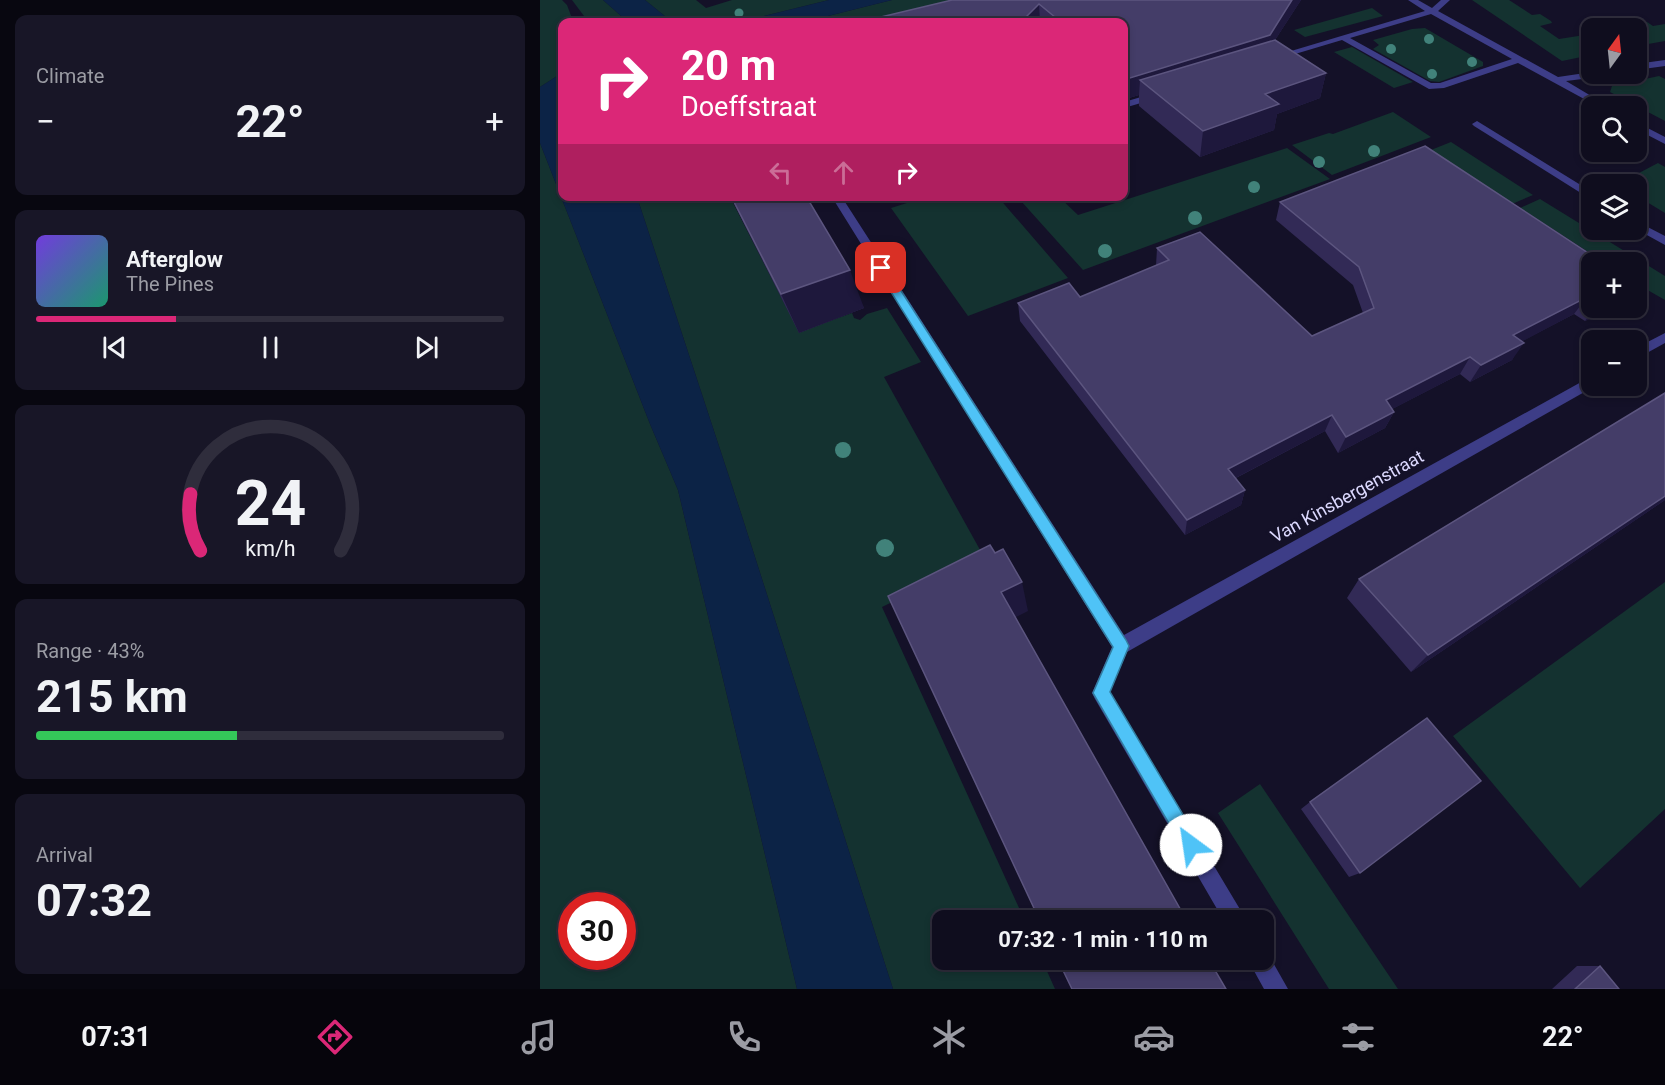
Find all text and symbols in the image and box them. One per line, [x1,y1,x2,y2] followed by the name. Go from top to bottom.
[1581,18,1647,84] north arrow
[1581,18,1647,396] map controls
[681,41,776,90] text: 20 m
[582,42,660,120] icon: right
[36,64,104,88] text: Climate
[681,91,817,123] text: Doeffstraat
[235,95,305,148] text: 22°
[1581,96,1647,162] button: search
[36,102,55,141] text: −
[485,102,504,141] text: +
[764,156,797,189] icon: left
[827,156,860,189] icon: ahead
[890,156,923,189] icon: right
[1581,174,1647,240] button: layers
[855,242,906,293] pin
[126,247,223,272] text: Afterglow
[864,251,897,284] icon: arrive
[1581,252,1647,318] button: +
[126,272,214,296] text: The Pines
[1581,330,1647,396] button: −
[98,331,131,364] icon: previous
[254,331,287,364] icon: pause
[410,331,443,364] icon: next
[1267,445,1427,547] street label: Van Kinsbergenstraat
[234,468,306,541] text: 24
[245,537,295,562] text: km/h
[36,639,144,663] text: Range · 43%
[36,670,188,723] text: 215 km
[1159,813,1223,877] position arrow
[36,843,93,867] text: Arrival
[36,874,152,927] text: 07:32
[558,892,636,970] speed limit sign: 30
[998,927,1208,952] text: 07:32 · 1 min · 110 m
[314,1016,356,1058] icon: directions
[518,1016,560,1058] icon: music
[723,1016,765,1058] icon: phone
[928,1016,970,1058] icon: climate
[1133,1016,1175,1058] icon: car
[1337,1016,1379,1058] icon: filters
[81,1021,151,1053] text: 07:31
[1542,1021,1584,1053] text: 22°

